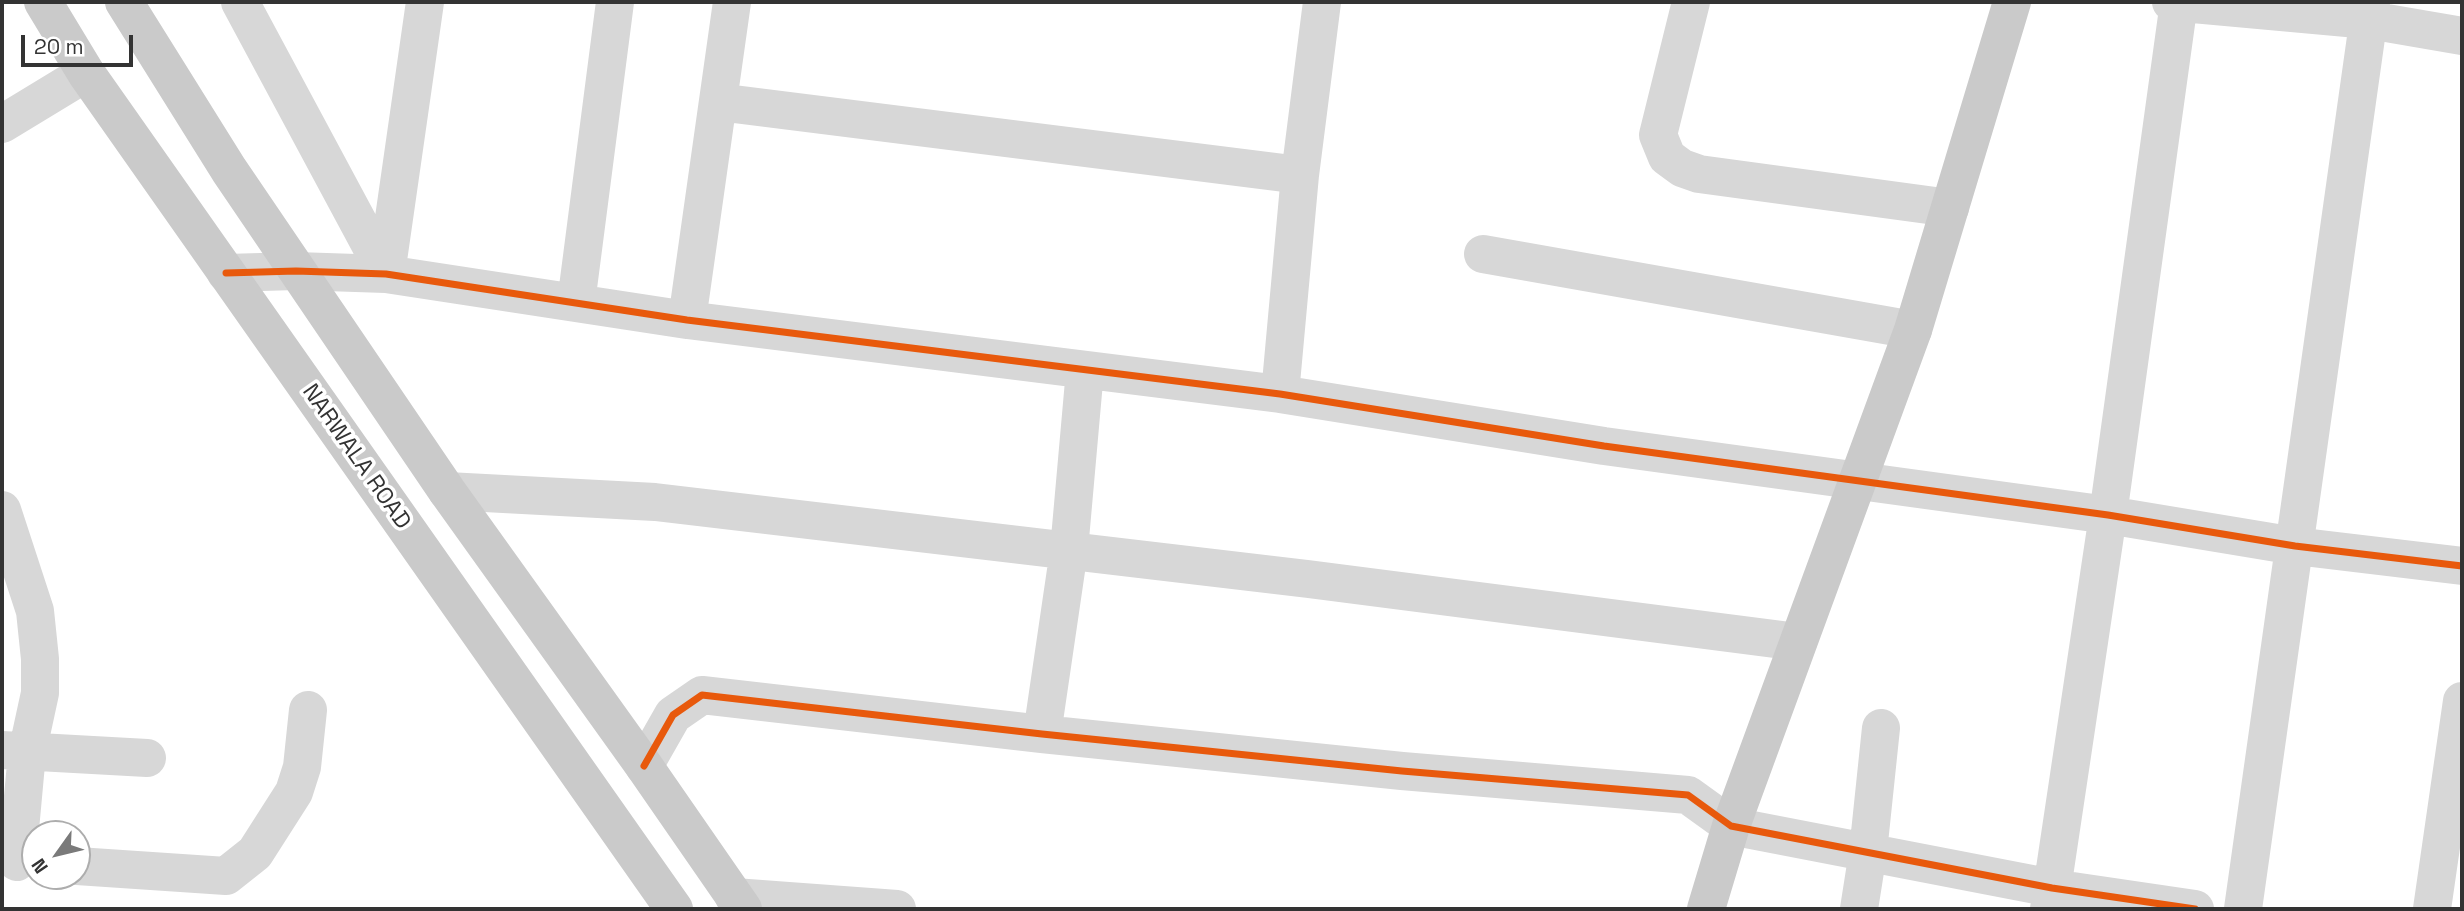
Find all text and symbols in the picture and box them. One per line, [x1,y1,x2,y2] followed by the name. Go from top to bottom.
[24,21,136,65] scale bar
[34,33,84,60] text: 20 m
[296,379,416,535] street label: NARWALA ROAD
[21,820,91,890] north arrow
[26,854,54,878] text: N

